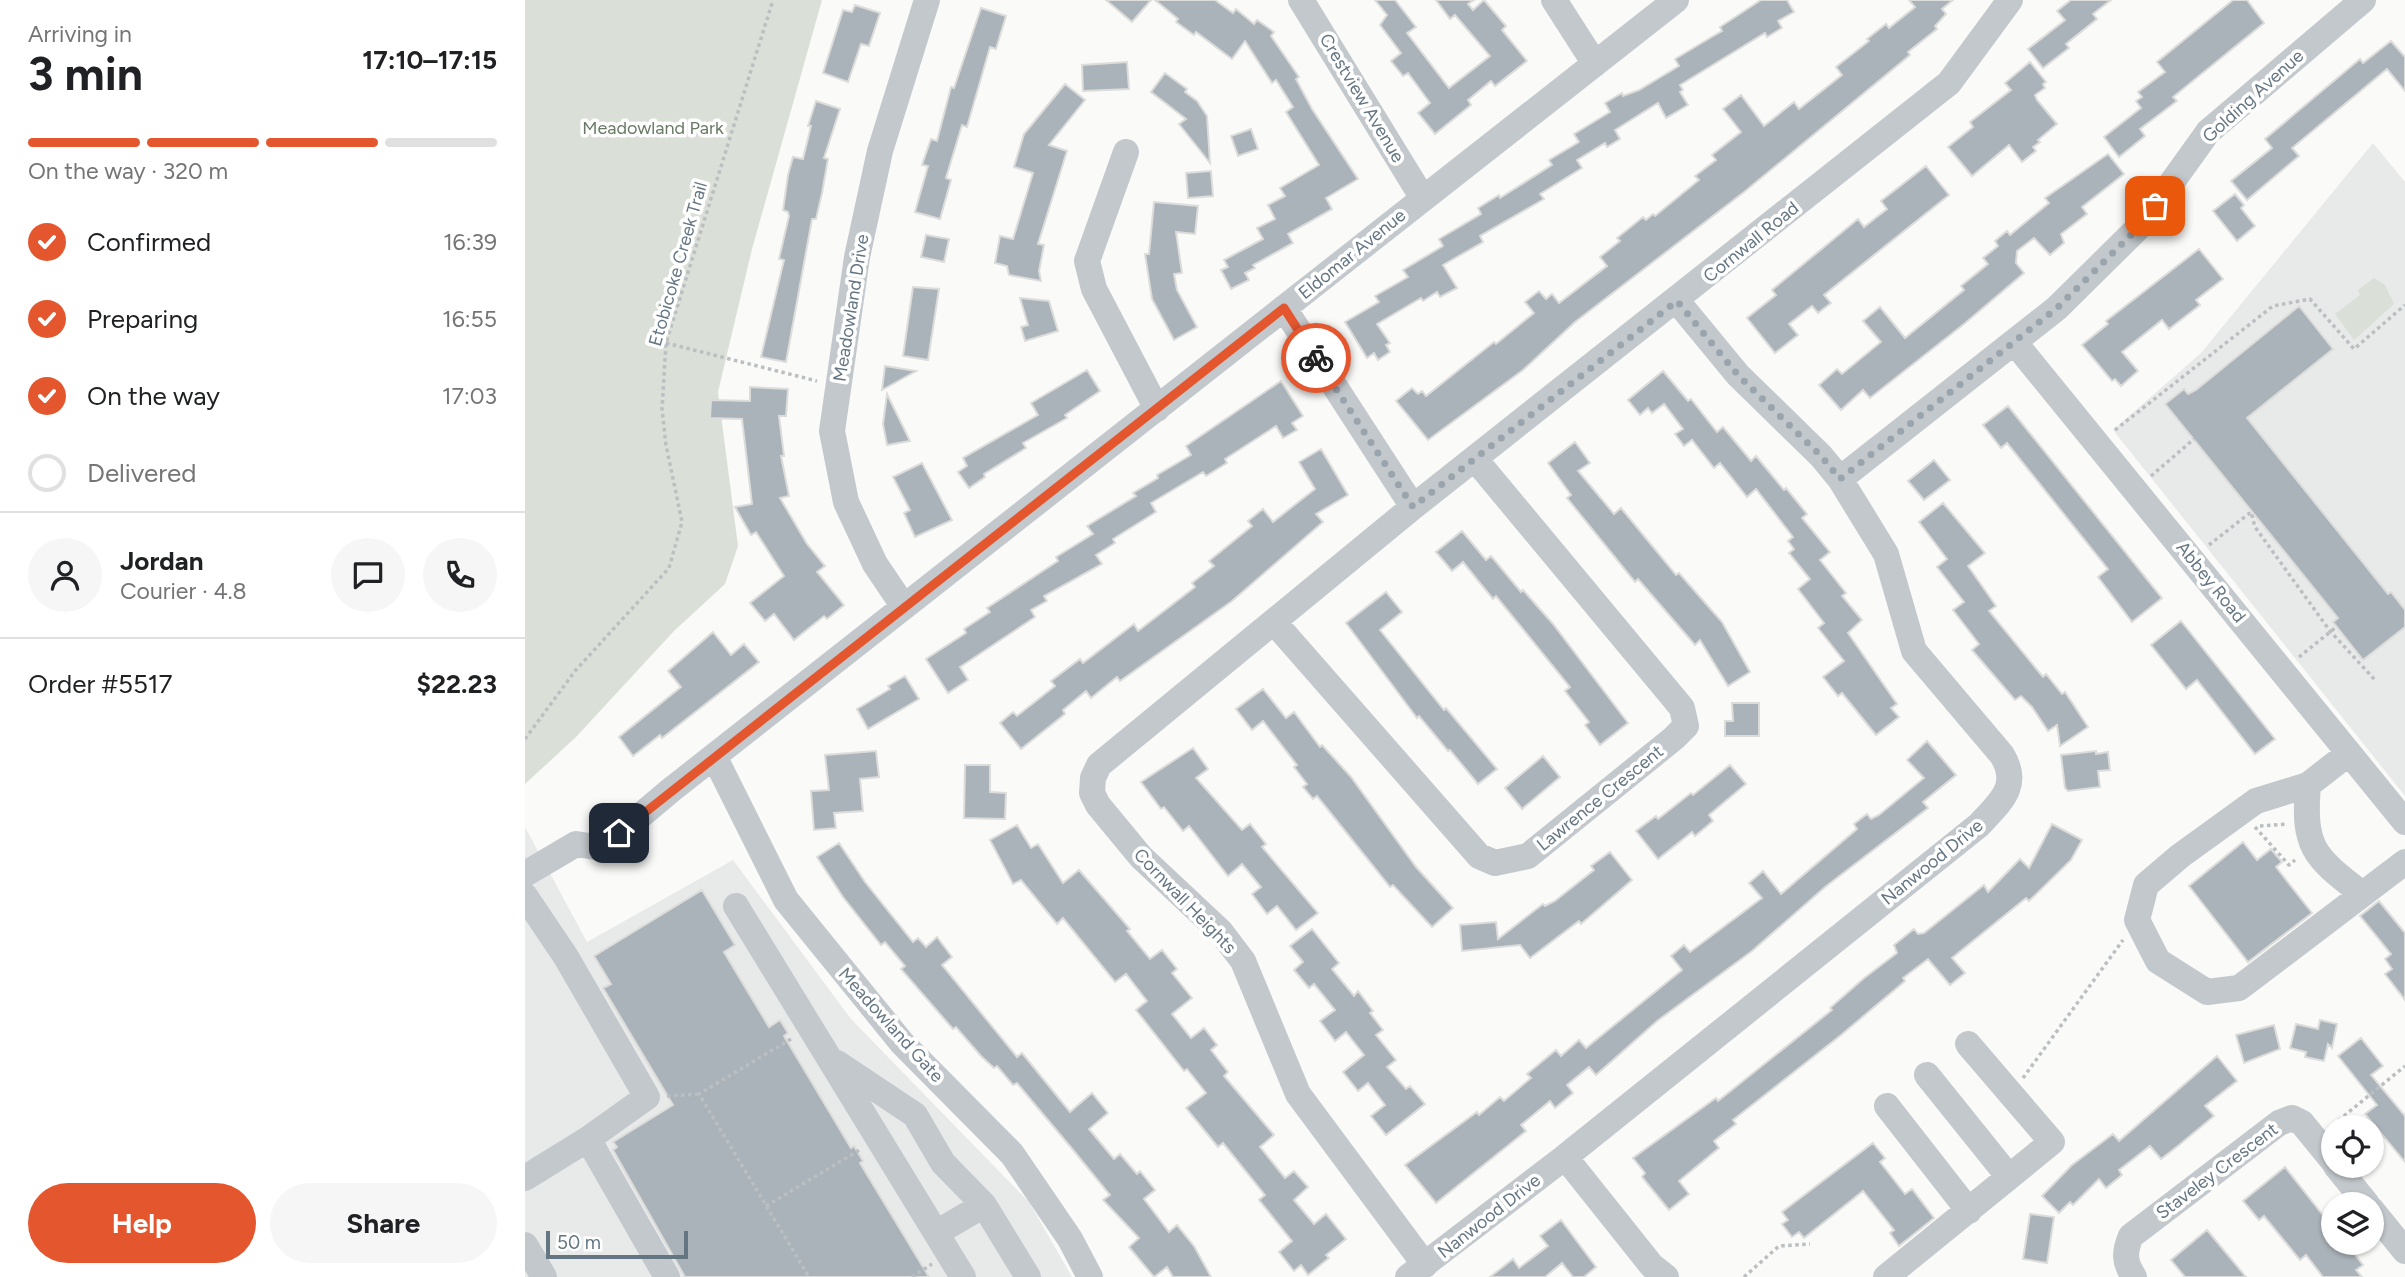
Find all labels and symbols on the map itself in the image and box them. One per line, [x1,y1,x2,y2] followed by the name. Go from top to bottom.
[1315,29,1409,167] street label: Crestview Avenue
[2198,45,2308,147] street label: Golding Avenue
[582,117,724,139] park label: Meadowland Park
[2125,176,2185,236] pin
[644,179,712,349] street label: Etobicoke Creek Trail
[1699,197,1803,287] street label: Cornwall Road
[1294,204,1410,304] street label: Eldomar Avenue
[828,233,874,383] street label: Meadowland Drive
[1281,323,1351,393] courier
[2172,537,2250,627] street label: Abbey Road
[1532,740,1668,856] street label: Lawrence Crescent
[589,803,649,863] pin
[1877,814,1987,910] street label: Nanwood Drive
[1129,844,1241,958] street label: Cornwall Heights
[834,963,948,1087] street label: Meadowland Gate
[2152,1118,2282,1224] street label: Staveley Crescent
[1433,1169,1545,1263] street label: Nanwood Drive
[546,1228,688,1260] scale bar

